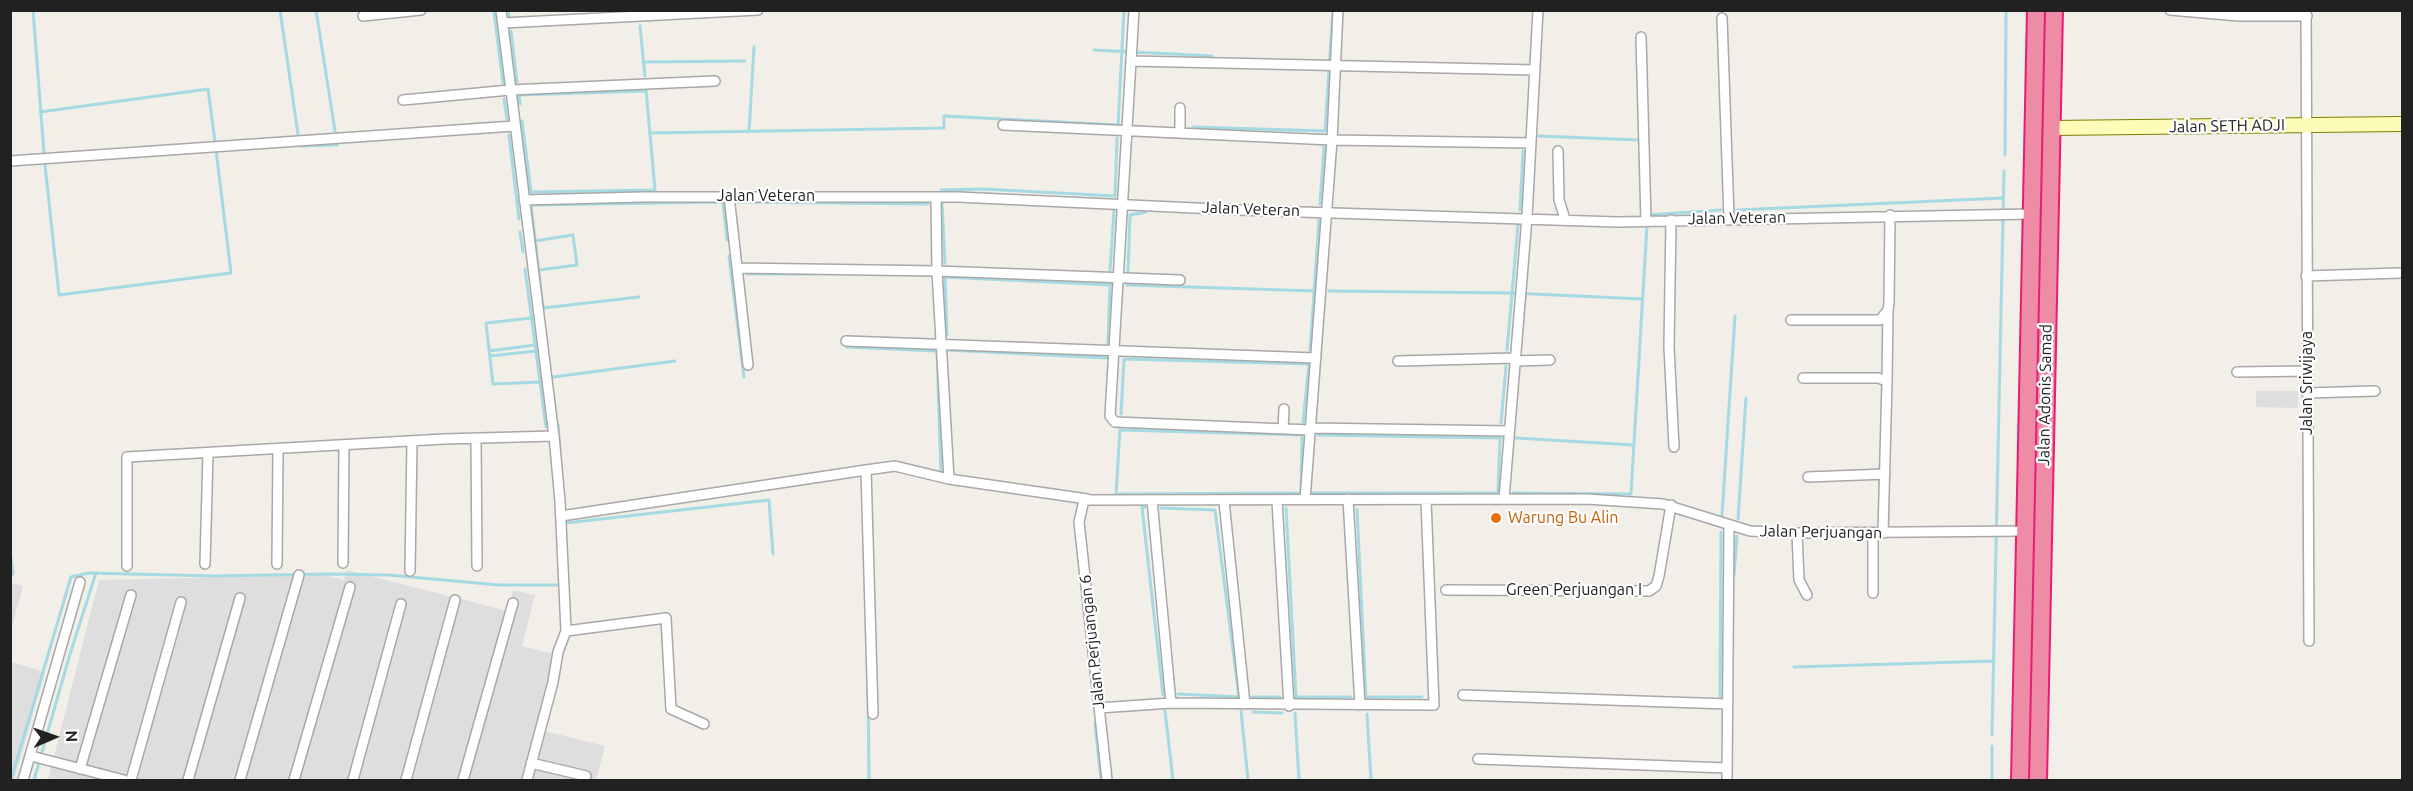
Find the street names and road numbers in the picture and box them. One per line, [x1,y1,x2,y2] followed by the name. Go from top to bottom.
[2169,115,2285,137] street label: Jalan SETH ADJI
[717,186,815,206] street label: Jalan Veteran
[1202,198,1300,220] street label: Jalan Veteran
[1688,208,1786,228] street label: Jalan Veteran
[2034,324,2056,466] street label: Jalan Adonis Samad
[2297,331,2317,435] street label: Jalan Sriwijaya
[1760,521,1882,543] street label: Jalan Perjuangan
[1075,574,1109,710] street label: Jalan Perjuangan 6
[1506,580,1642,600] street label: Green Perjuangan I

